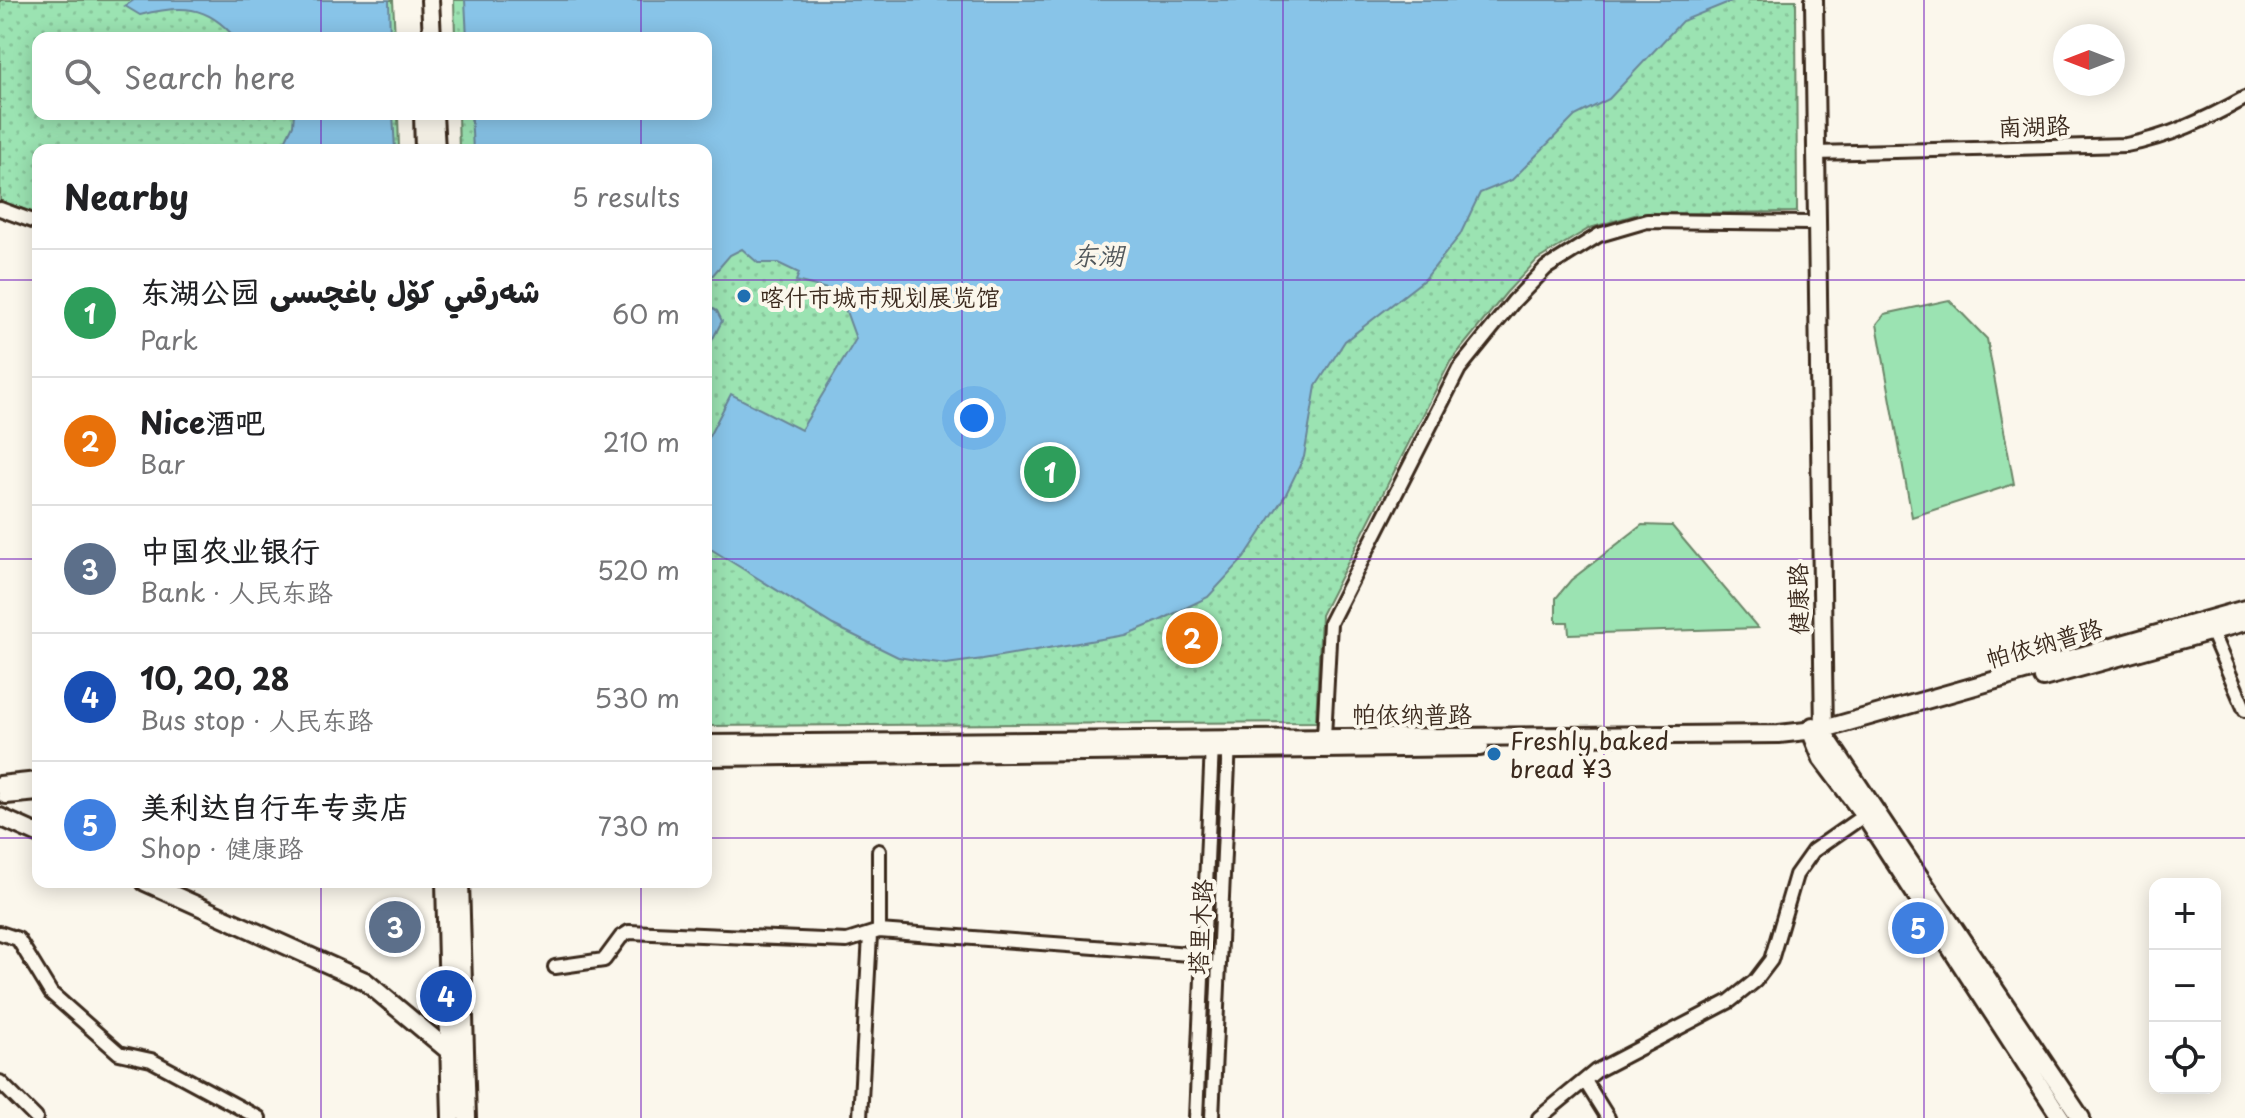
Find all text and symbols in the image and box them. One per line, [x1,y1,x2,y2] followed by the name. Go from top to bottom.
[2053,24,2125,96] north arrow
[32,32,712,120] search box
[60,54,104,98] icon: search
[124,54,296,99] text: Search here
[1997,106,2071,144] street label: 南湖路
[64,170,189,222] text: Nearby
[572,177,680,216] text: 5 results
[1072,235,1127,274] water label: 东湖
[140,268,540,313] text: 东湖公园 شەرقىي كۆل باغچىسى
[760,278,1000,314] place label: 喀什市城市规划展览馆
[735,287,753,305] marker: 喀什市城市规划展览馆
[84,294,96,333] text: 1
[612,294,680,333] text: 60 m
[140,320,198,359] text: Park
[954,398,994,438] your location
[140,399,265,444] text: Nice酒吧
[81,422,99,461] text: 2
[603,422,680,461] text: 210 m
[1024,442,1076,502] pin: 1
[140,444,185,483] text: Bar
[140,527,320,572] text: 中国农业银行
[81,550,99,589] text: 3
[597,550,680,589] text: 520 m
[1778,563,1816,635] street label: 健康路
[140,572,333,611] text: Bank · 人民东路
[1166,608,1218,668] pin: 2
[1981,608,2107,676] street label: 帕依纳普路
[140,655,290,700] text: 10, 20, 28
[81,678,99,717] text: 4
[594,678,680,717] text: 530 m
[1352,695,1472,731] street label: 帕依纳普路
[140,700,373,739] text: Bus stop · 人民东路
[1510,722,1669,786] place label: Freshly baked bread ¥3
[1485,745,1503,763] marker: Freshly baked bread ¥3
[140,783,410,828] text: 美利达自行车专卖店
[82,806,98,845] text: 5
[598,806,680,845] text: 730 m
[140,828,303,867] text: Shop · 健康路
[1179,878,1219,976] street label: 塔里木路
[2149,878,2221,1094] map controls
[2149,878,2221,950] button: +
[369,897,421,957] pin: 3
[1892,898,1944,958] pin: 5
[2149,950,2221,1022] button: −
[420,966,472,1026] pin: 4
[2149,1022,2221,1094] button: locate

